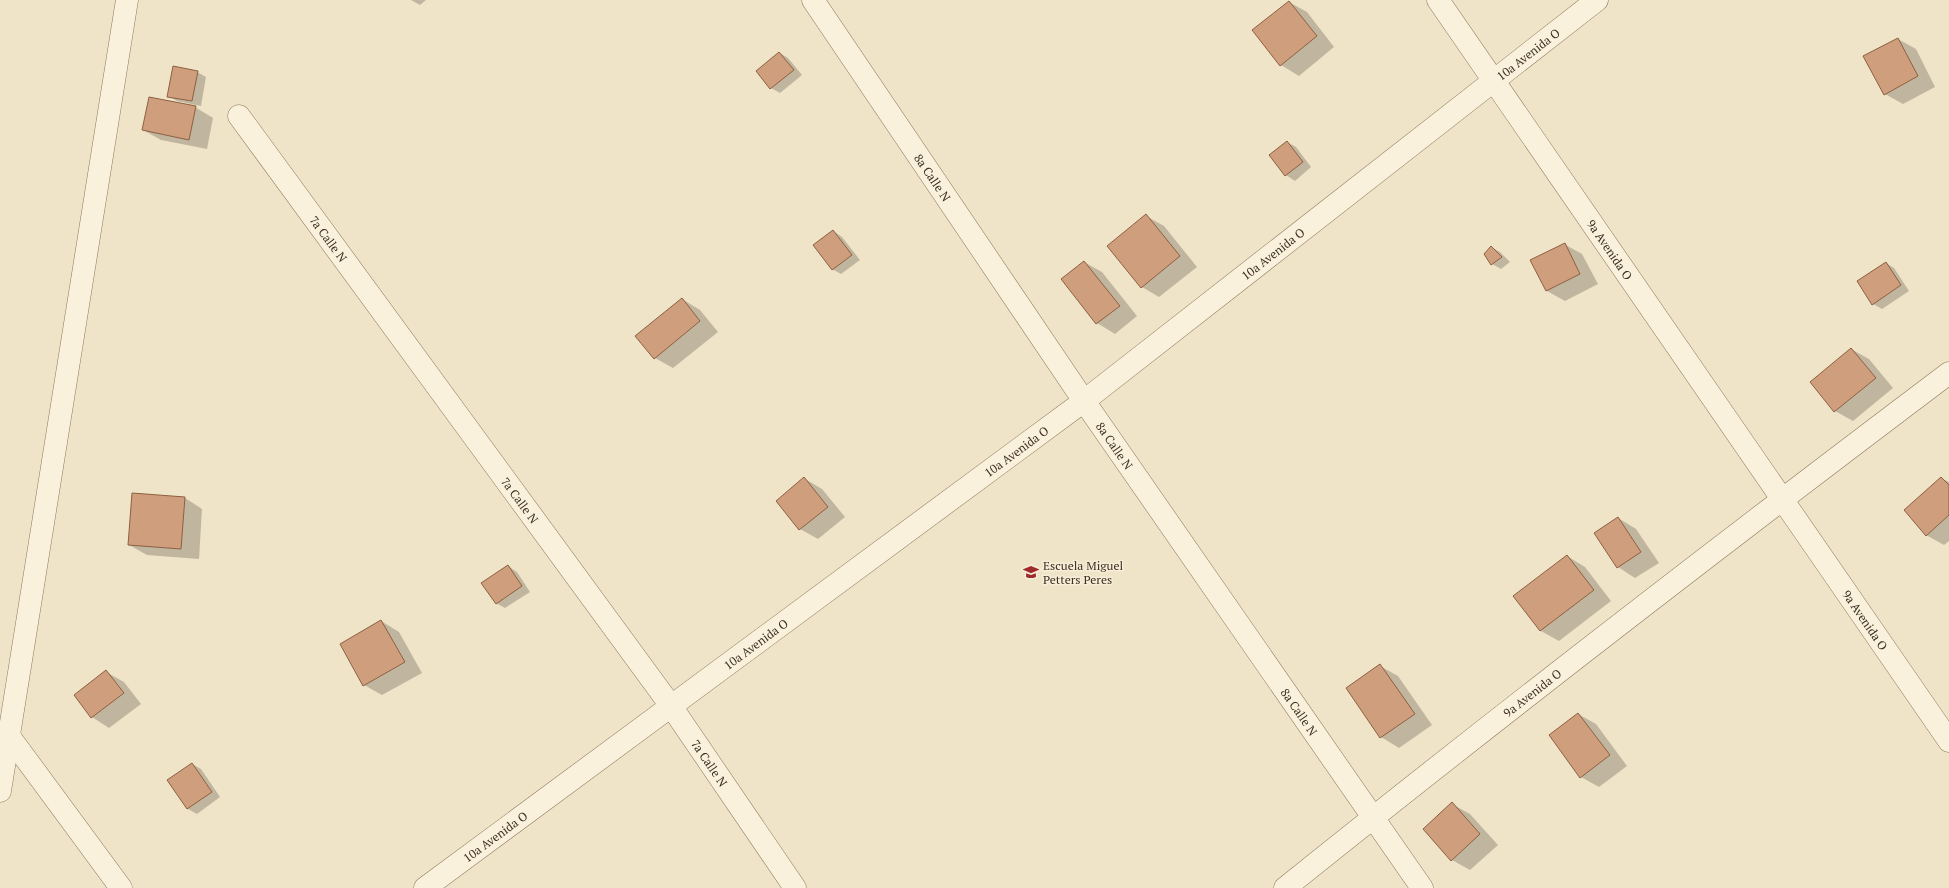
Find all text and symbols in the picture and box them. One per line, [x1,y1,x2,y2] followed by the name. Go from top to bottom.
[1493,24,1563,83] street label: 10a Avenida O
[911,151,954,204] street label: 8a Calle N
[307,213,351,265] street label: 7a Calle N
[1584,216,1636,282] street label: 9a Avenida O
[1238,224,1307,283] street label: 10a Avenida O
[1093,419,1137,472] street label: 8a Calle N
[981,422,1051,480] street label: 10a Avenida O
[498,474,542,526] street label: 7a Calle N
[1043,558,1124,587] place label: Escuela Miguel Petters Peres
[1022,563,1040,581] school or university icon: Escuela Miguel Petters Peres
[1840,587,1892,653] street label: 9a Avenida O
[720,615,791,672] street label: 10a Avenida O
[1500,665,1564,720] street label: 9a Avenida O
[1278,685,1321,738] street label: 8a Calle N
[688,736,731,789] street label: 7a Calle N
[460,808,530,865] street label: 10a Avenida O

